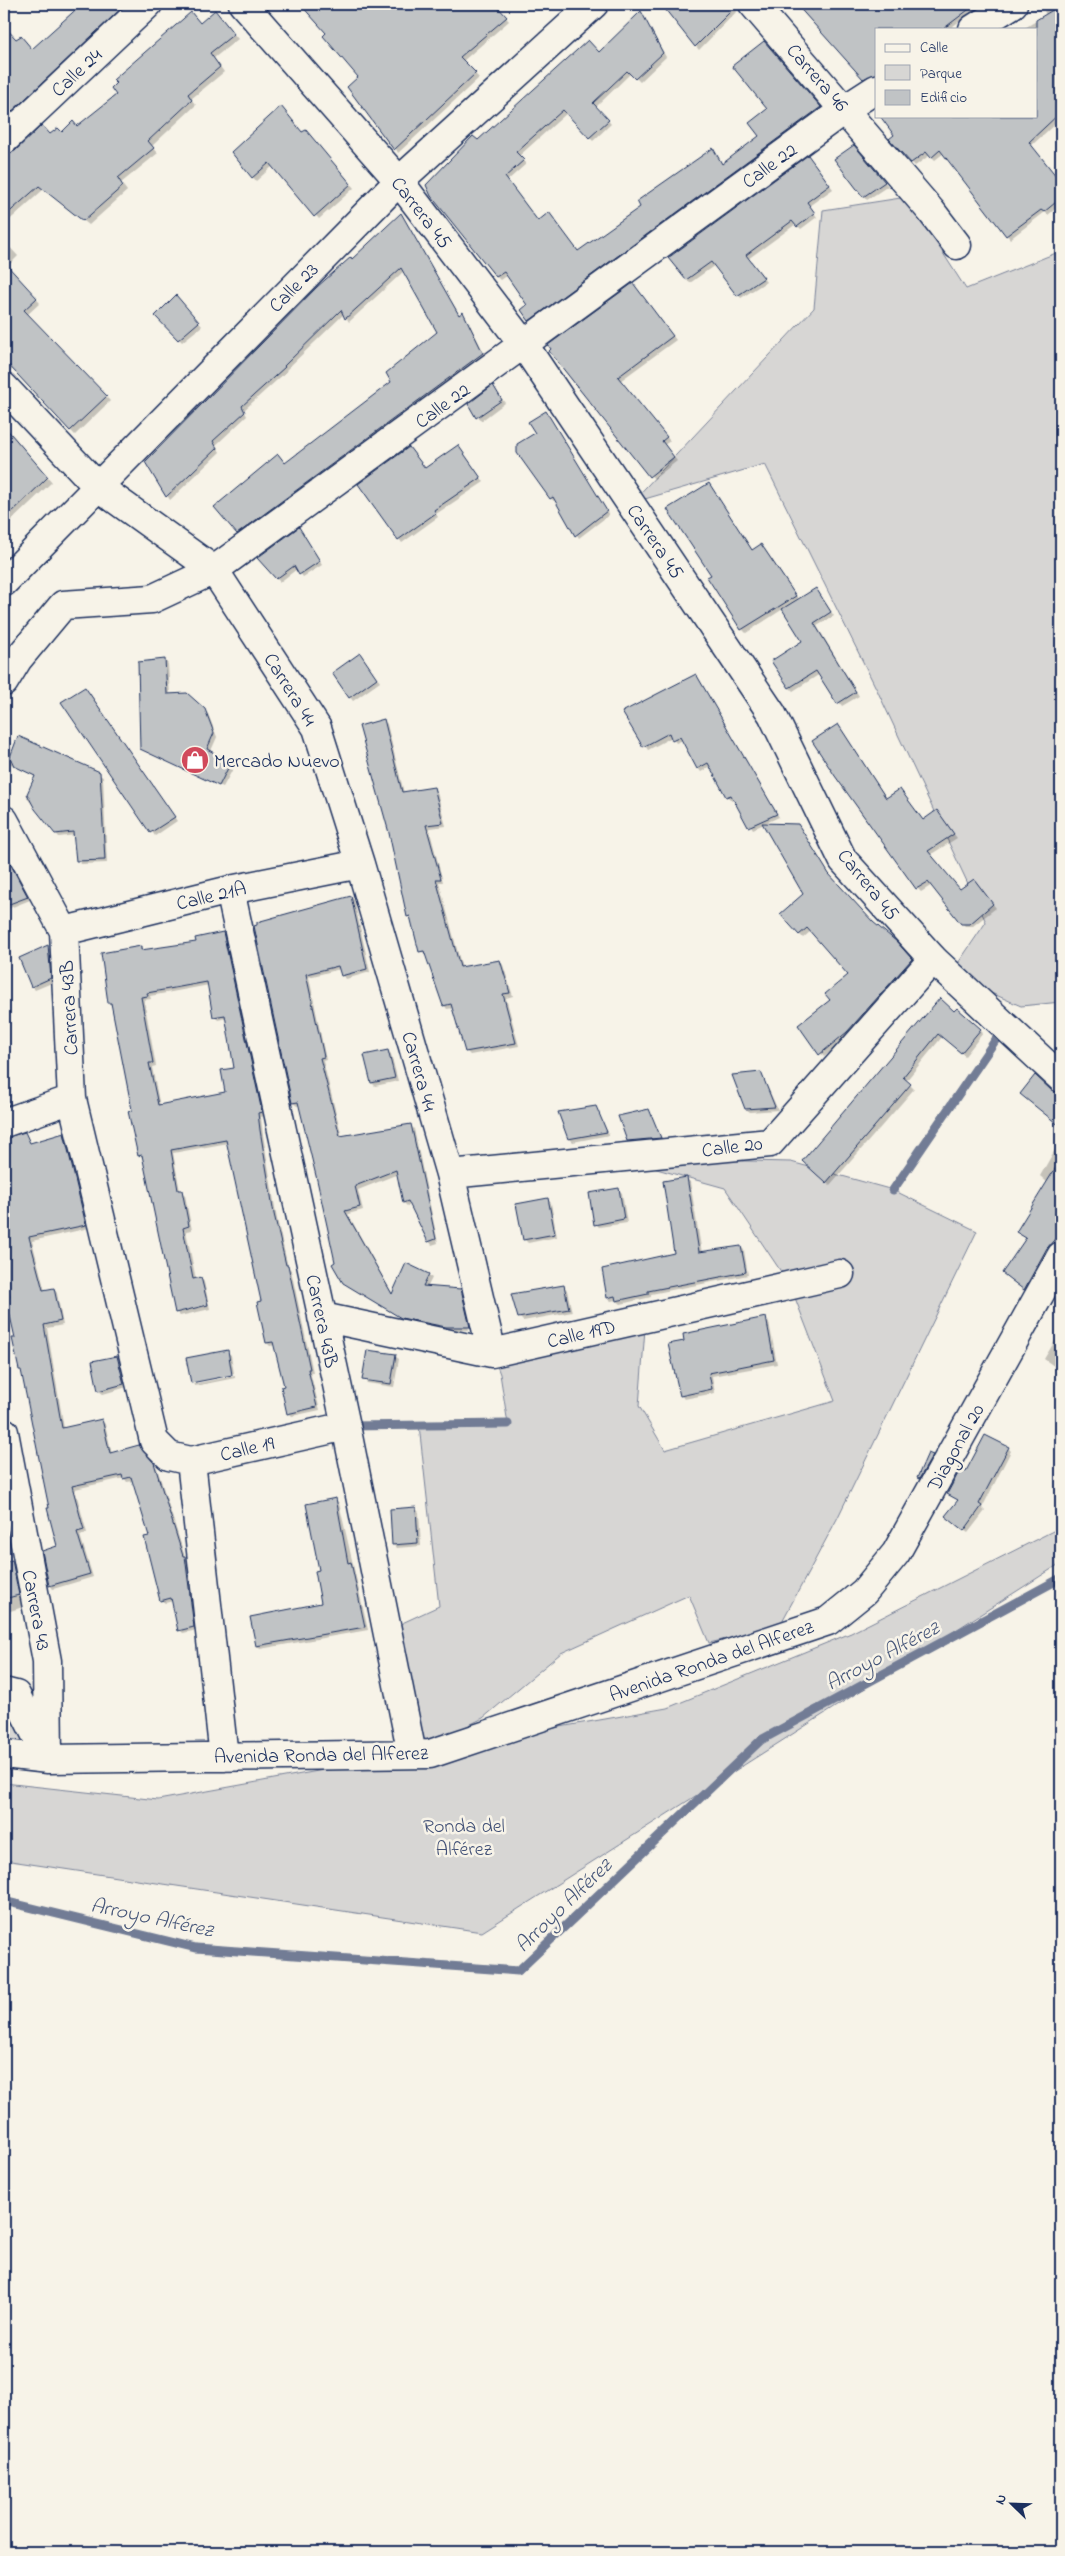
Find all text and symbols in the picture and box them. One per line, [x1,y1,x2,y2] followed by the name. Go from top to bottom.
[875,28,1038,118] legend
[920,37,948,59] text: Calle
[778,38,854,119] street label: Carrera 46
[46,43,110,105] street label: Calle 24
[920,63,962,85] text: Parque
[920,87,967,109] text: Edificio
[737,137,804,197] street label: Calle 22
[382,171,458,256] street label: Carrera 45
[263,257,326,320] street label: Calle 23
[410,377,477,437] street label: Calle 22
[618,499,690,586] street label: Carrera 45
[255,648,323,733] street label: Carrera 44
[180,745,210,775] shop icon: Mercado Nuevo
[214,748,340,777] place label: Mercado Nuevo
[829,843,905,928] street label: Carrera 45
[174,875,249,920] street label: Calle 21A
[54,960,87,1056] street label: Carrera 43B
[392,1028,443,1115] street label: Carrera 44
[700,1130,765,1167] street label: Calle 20
[296,1272,345,1371] street label: Carrera 43B
[544,1313,619,1357] street label: Calle 19D
[921,1399,994,1499] street label: Diagonal 20
[218,1430,278,1471] street label: Calle 19
[13,1568,57,1653] street label: Carrera 43
[606,1614,819,1711] street label: Avenida Ronda del Alferez
[821,1614,946,1699] water label: Arroyo Alférez
[214,1740,429,1773] street label: Avenida Ronda del Alferez
[423,1813,505,1865] park label: Ronda del Alférez
[509,1852,620,1960] water label: Arroyo Alférez
[88,1891,217,1947] water label: Arroyo Alférez
[988,2478,1038,2528] north arrow
[990,2491,1013,2508] text: N

